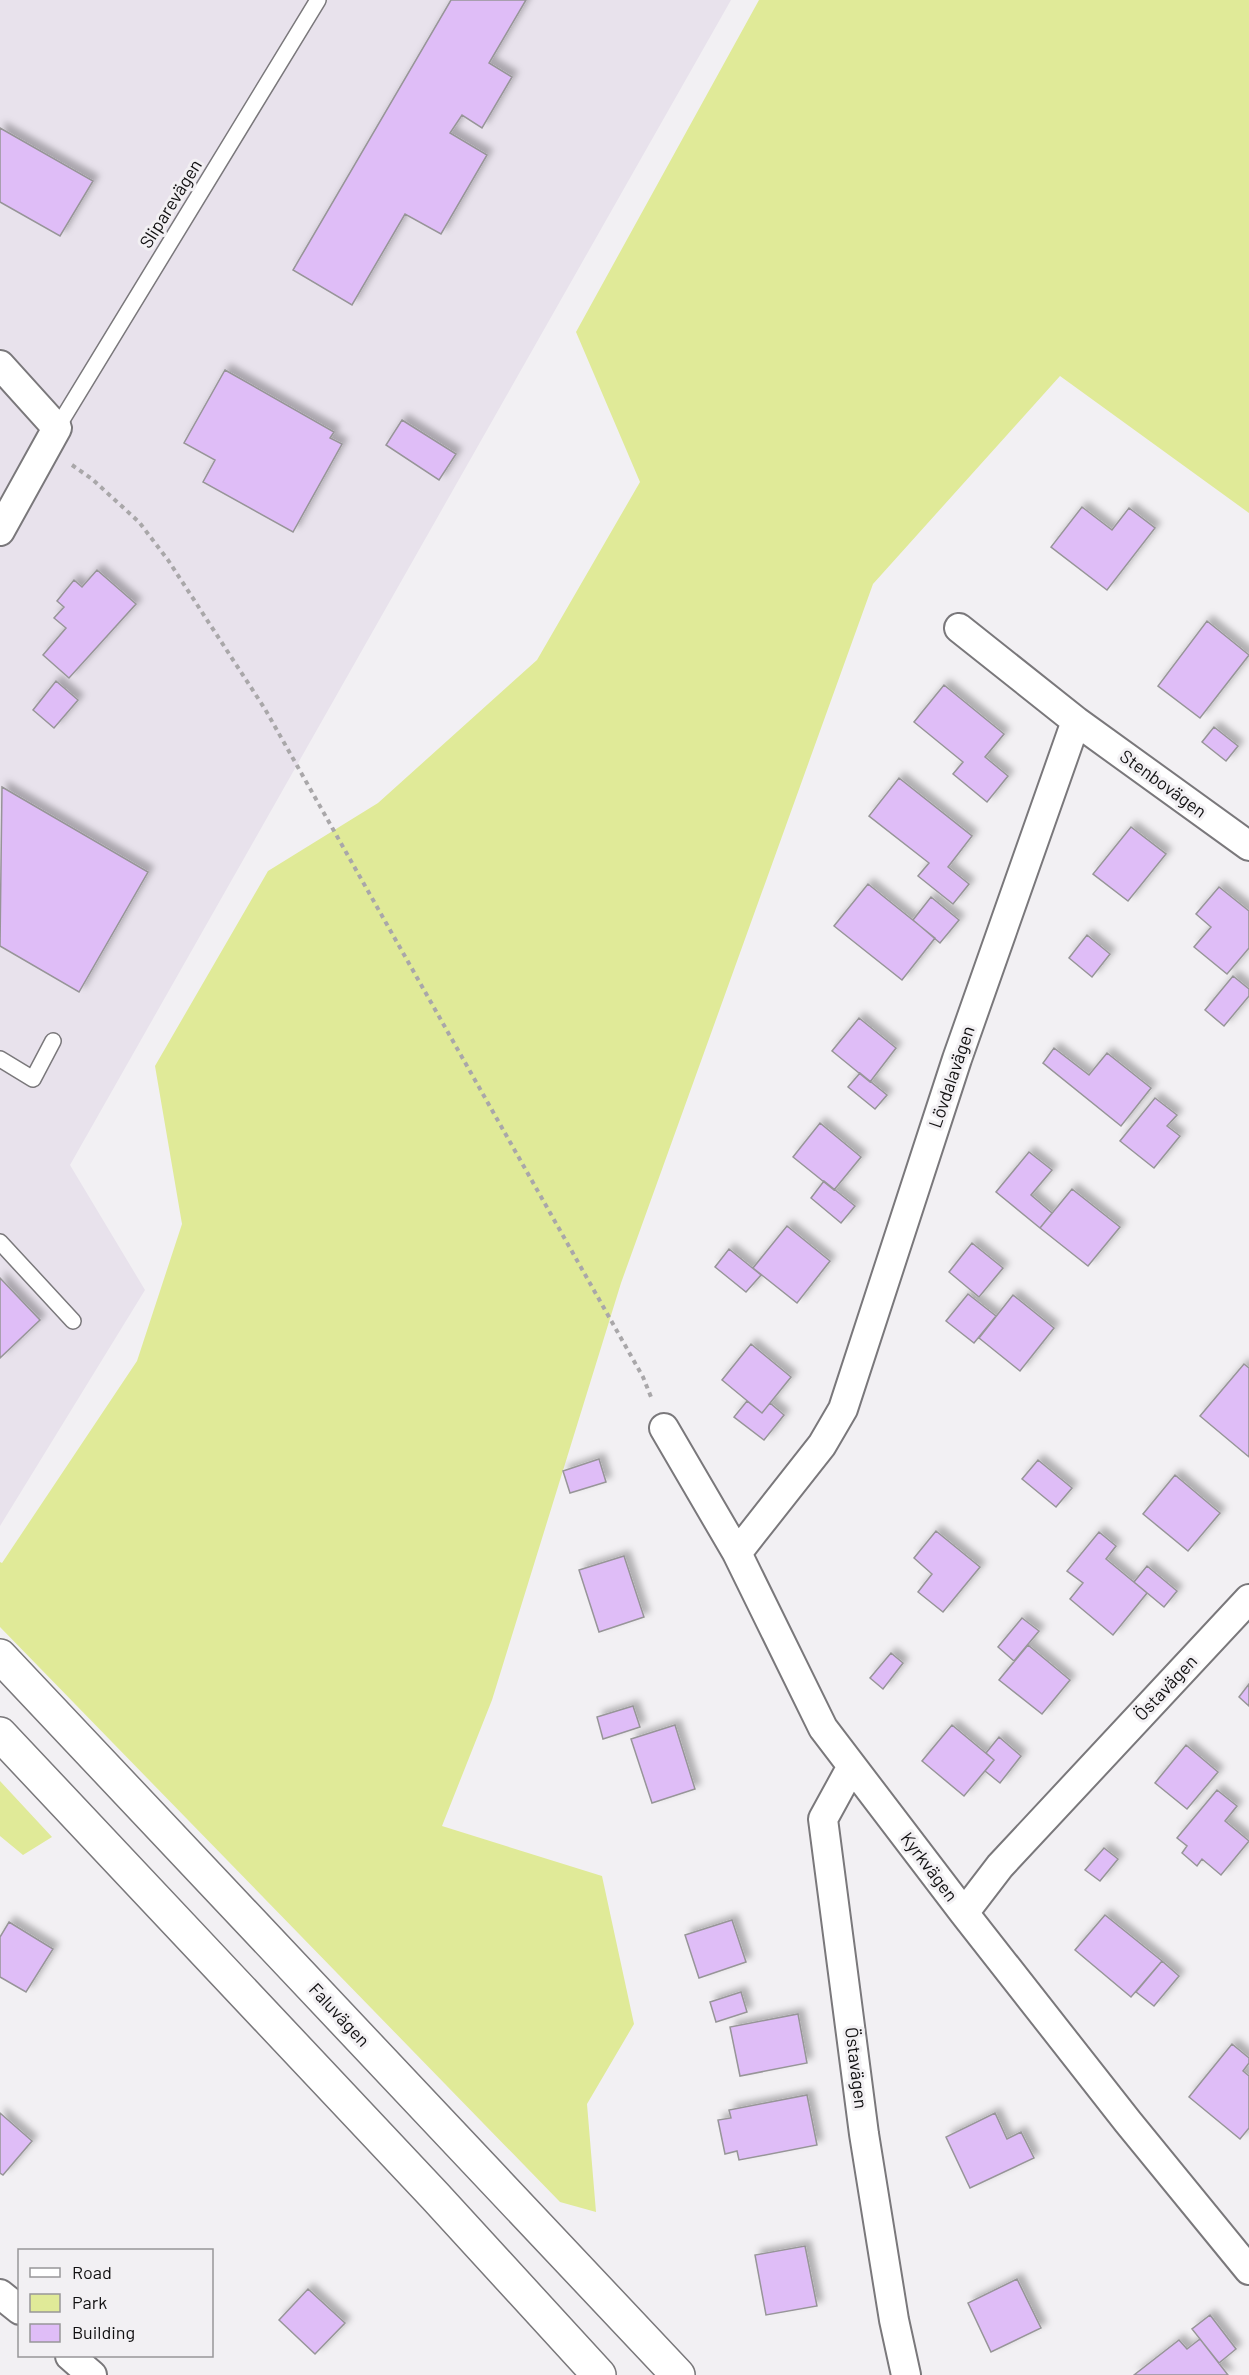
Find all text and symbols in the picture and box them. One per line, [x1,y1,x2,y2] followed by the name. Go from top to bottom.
[134,155,206,252] street label: Sliparevägen
[1116,744,1211,822] street label: Stenbovägen
[923,1023,979,1131] street label: Lövdalavägen
[1129,1650,1201,1725] street label: Östavägen
[897,1827,963,1905] street label: Kyrkvägen
[305,1978,375,2051] street label: Faluvägen
[841,2026,873,2110] street label: Östavägen
[18,2249,213,2357] legend
[72,2261,112,2283] text: Road
[72,2291,107,2313] text: Park
[72,2321,135,2343] text: Building

